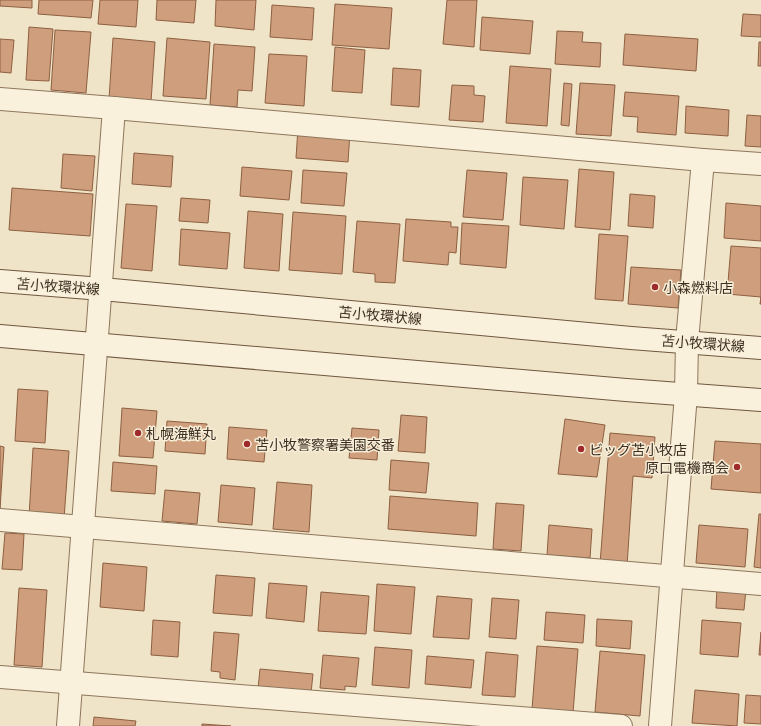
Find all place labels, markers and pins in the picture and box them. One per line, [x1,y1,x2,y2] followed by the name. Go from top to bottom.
[663,278,733,297] place label: 小森燃料店
[650,282,660,292] marker: 小森燃料店
[146,424,216,443] place label: 札幌海鮮丸
[133,428,143,438] marker: 札幌海鮮丸
[255,435,395,454] place label: 苫小牧警察署美園交番
[242,439,252,449] marker: 苫小牧警察署美園交番
[589,440,687,459] place label: ビッグ苫小牧店
[576,444,586,454] marker: ビッグ苫小牧店
[645,458,729,477] place label: 原口電機商会
[732,462,742,472] marker: 原口電機商会

